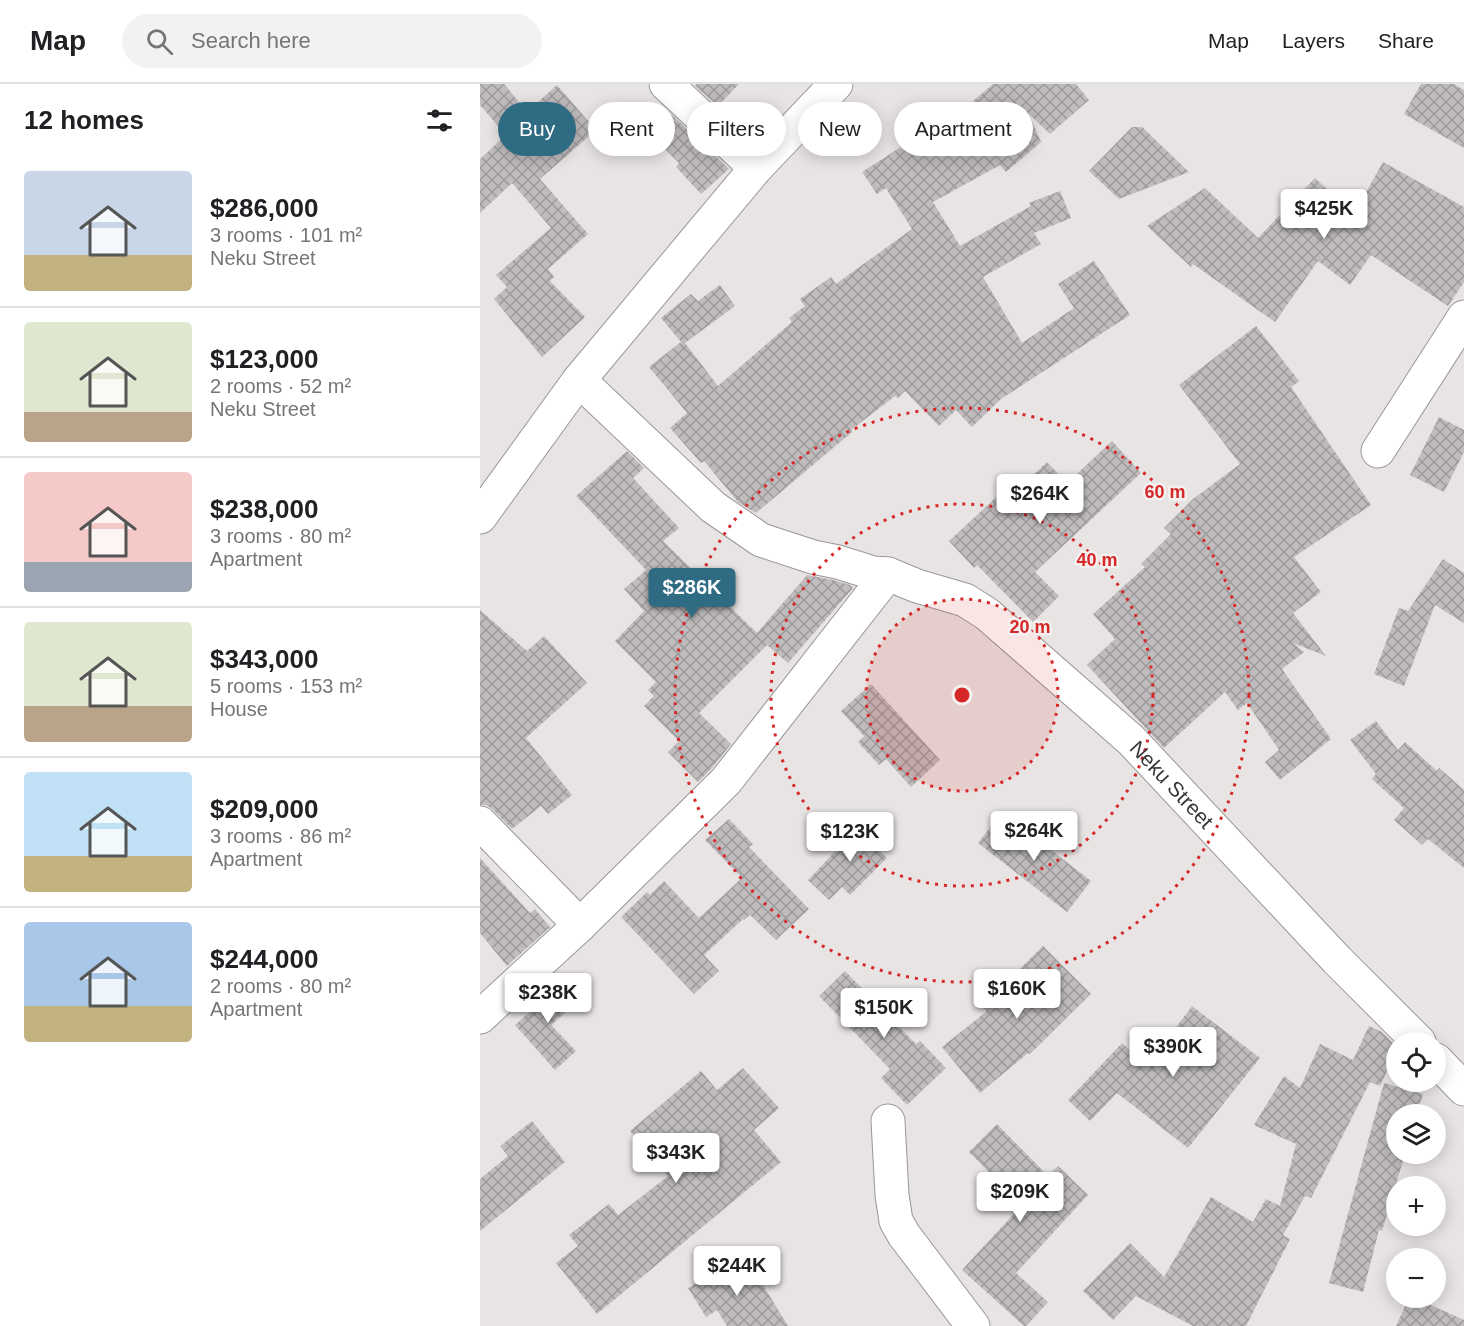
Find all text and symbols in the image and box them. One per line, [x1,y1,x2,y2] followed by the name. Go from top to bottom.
[122,14,542,68] search box
[30,25,86,56] text: Map
[143,25,176,58] icon: search
[191,28,311,53] text: Search here
[1208,29,1249,52] text: Map
[1282,29,1345,52] text: Layers
[1378,29,1434,52] text: Share
[498,102,576,156] chip: Buy
[588,102,675,156] chip: Rent
[687,102,786,156] chip: Filters
[798,102,882,156] chip: New
[894,102,1033,156] chip: Apartment
[423,104,456,137] icon: filters
[24,105,144,135] text: 12 homes
[1282,189,1366,240] pin: $425K
[210,193,318,223] text: $286,000
[72,195,144,267] icon: home
[1295,197,1353,219] text: $425K
[210,224,362,246] text: 3 rooms · 101 m²
[210,247,316,269] text: Neku Street
[210,344,318,374] text: $123,000
[72,346,144,418] icon: home
[210,375,351,397] text: 2 rooms · 52 m²
[210,398,316,420] text: Neku Street
[998,474,1082,525] pin: $264K
[1011,482,1069,504] text: $264K
[1144,482,1186,502] text: 60 m
[210,494,318,524] text: $238,000
[72,496,144,568] icon: home
[210,525,351,547] text: 3 rooms · 80 m²
[210,548,302,570] text: Apartment
[1076,550,1118,570] text: 40 m
[650,568,734,619] pin: $286K
[663,576,721,598] text: $286K
[1009,617,1051,637] text: 20 m
[210,644,318,674] text: $343,000
[72,646,144,718] icon: home
[210,675,362,697] text: 5 rooms · 153 m²
[952,685,972,705] centre of rings
[210,698,268,720] text: House
[1126,736,1219,833] street label: Neku Street
[210,794,318,824] text: $209,000
[72,796,144,868] icon: home
[992,811,1076,862] pin: $264K
[808,812,892,863] pin: $123K
[1005,819,1063,841] text: $264K
[821,820,879,842] text: $123K
[210,825,351,847] text: 3 rooms · 86 m²
[210,848,302,870] text: Apartment
[210,944,318,974] text: $244,000
[72,946,144,1018] icon: home
[975,969,1059,1020] pin: $160K
[506,973,590,1024] pin: $238K
[210,975,351,997] text: 2 rooms · 80 m²
[988,977,1046,999] text: $160K
[519,981,577,1003] text: $238K
[842,988,926,1039] pin: $150K
[855,996,913,1018] text: $150K
[210,998,302,1020] text: Apartment
[1131,1027,1215,1078] pin: $390K
[1386,1032,1446,1308] map controls
[1386,1032,1446,1092] button: locate
[1144,1035,1202,1057] text: $390K
[1386,1104,1446,1164] button: layers
[634,1133,718,1184] pin: $343K
[647,1141,705,1163] text: $343K
[978,1172,1062,1223] pin: $209K
[1386,1176,1446,1236] button: +
[991,1180,1049,1202] text: $209K
[695,1246,779,1297] pin: $244K
[1386,1248,1446,1308] button: −
[708,1254,766,1276] text: $244K

